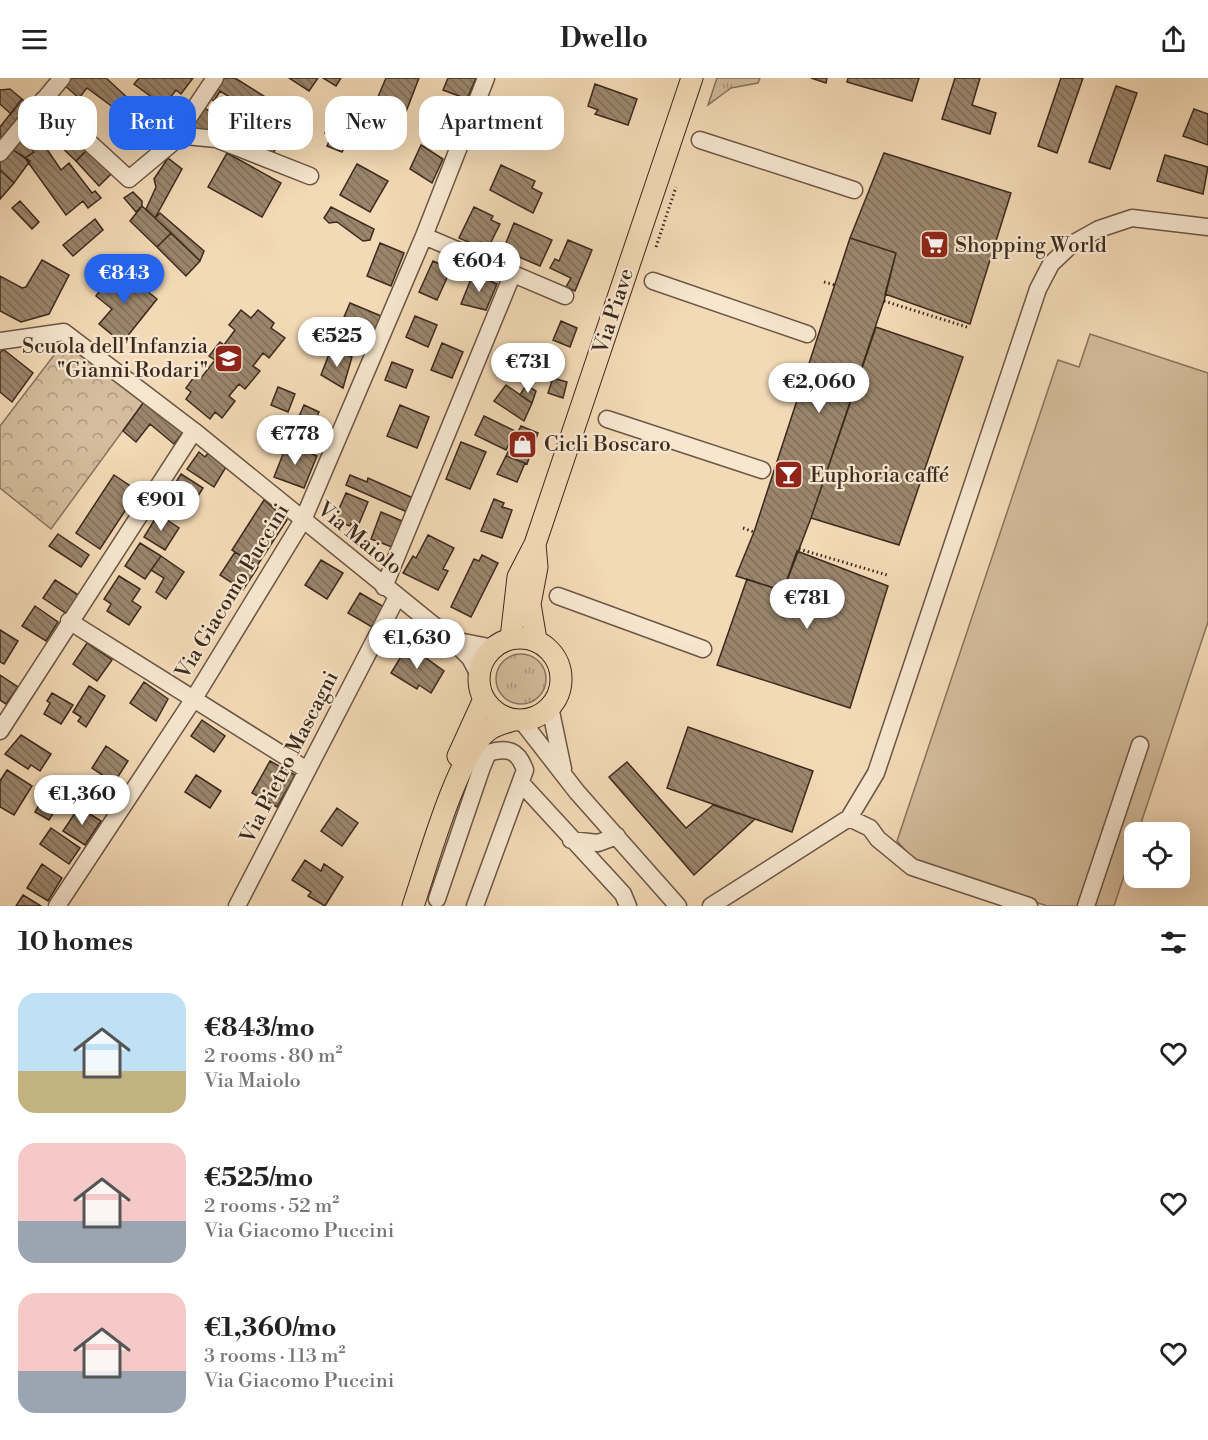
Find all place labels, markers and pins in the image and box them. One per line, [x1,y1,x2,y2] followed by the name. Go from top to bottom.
[918,229,950,261] supermarket icon: Shopping World
[955,233,1107,259] place label: Shopping World
[443,242,515,293] pin: €604
[88,254,160,305] pin: €843
[301,317,373,368] pin: €525
[22,334,208,384] place label: Scuola dell'Infanzia "Gianni Rodari"
[213,342,245,374] school or university icon: Scuola dell'Infanzia "Gianni Rodari"
[492,343,564,394] pin: €731
[770,363,868,414] pin: €2,060
[259,415,331,466] pin: €778
[507,428,539,460] shop icon: Cicli Boscaro
[544,432,671,458] place label: Cicli Boscaro
[773,459,805,491] bar icon: Euphoria caffé
[810,463,949,489] place label: Euphoria caffé
[125,481,197,532] pin: €901
[771,579,843,630] pin: €781
[368,619,466,670] pin: €1,630
[33,775,131,826] pin: €1,360

